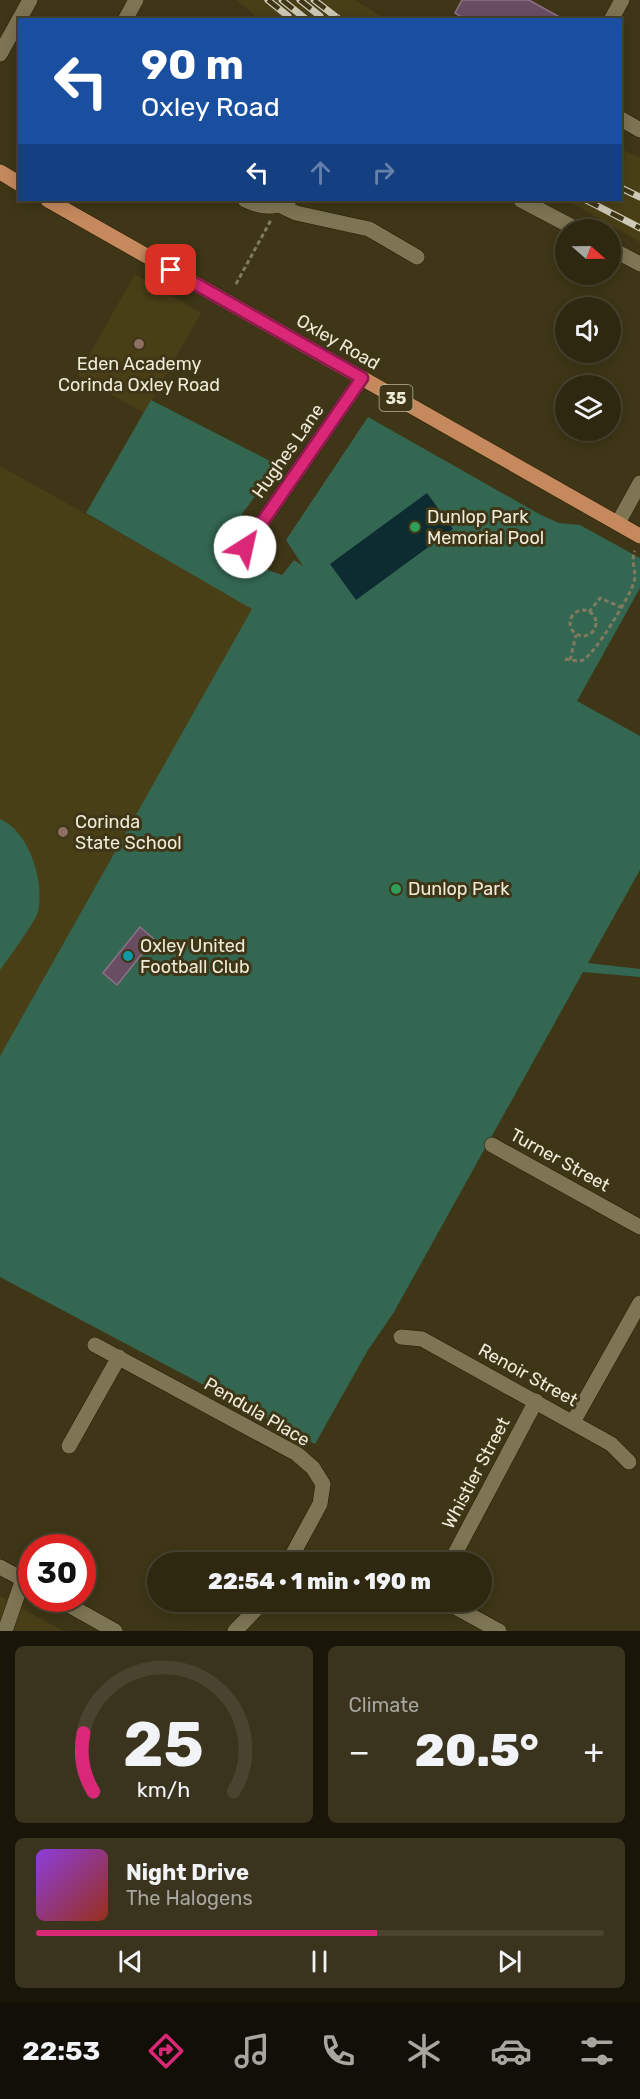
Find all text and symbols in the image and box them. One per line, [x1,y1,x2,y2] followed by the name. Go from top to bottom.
[141,40,244,90] text: 90 m
[42,42,120,120] icon: left
[141,91,280,123] text: Oxley Road
[241,156,274,189] icon: left
[304,156,337,189] icon: ahead
[367,156,400,189] icon: right
[555,219,621,285] north arrow
[555,219,621,441] map controls
[145,244,196,295] pin
[154,253,187,286] icon: arrive
[555,297,621,363] button: sound
[292,309,384,375] street label: Oxley Road
[132,337,146,351] marker: Eden Academy Corinda Oxley Road
[58,353,220,396] place label: Eden Academy Corinda Oxley Road
[555,375,621,441] button: layers
[380,385,412,411] road number: 35
[247,400,329,502] street label: Hughes Lane
[427,506,544,549] place label: Dunlop Park Memorial Pool
[213,515,277,579] position arrow
[408,520,422,534] marker: Dunlop Park Memorial Pool
[75,811,182,854] place label: Corinda State School
[56,825,70,839] marker: Corinda State School
[408,878,510,900] place label: Dunlop Park
[389,882,403,896] marker: Dunlop Park
[140,935,250,978] place label: Oxley United Football Club
[121,949,135,963] marker: Oxley United Football Club
[506,1124,614,1196] street label: Turner Street
[474,1339,582,1411] street label: Renoir Street
[200,1373,314,1451] street label: Pendula Place
[437,1413,515,1533] street label: Whistler Street
[18,1534,96,1612] speed limit sign: 30
[208,1568,431,1595] text: 22:54 · 1 min · 190 m
[349,1693,419,1717] text: Climate
[123,1708,204,1782] text: 25
[415,1724,539,1777] text: 20.5°
[349,1732,370,1771] text: −
[583,1732,604,1771] text: +
[137,1777,191,1802] text: km/h
[126,1859,249,1886] text: Night Drive
[126,1886,253,1910] text: The Halogens
[114,1945,147,1978] icon: previous
[303,1945,336,1978] icon: pause
[493,1945,526,1978] icon: next
[145,2030,187,2072] icon: directions
[231,2030,273,2072] icon: music
[317,2030,359,2072] icon: phone
[403,2030,445,2072] icon: climate
[490,2030,532,2072] icon: car
[576,2030,618,2072] icon: filters
[22,2035,100,2067] text: 22:53

